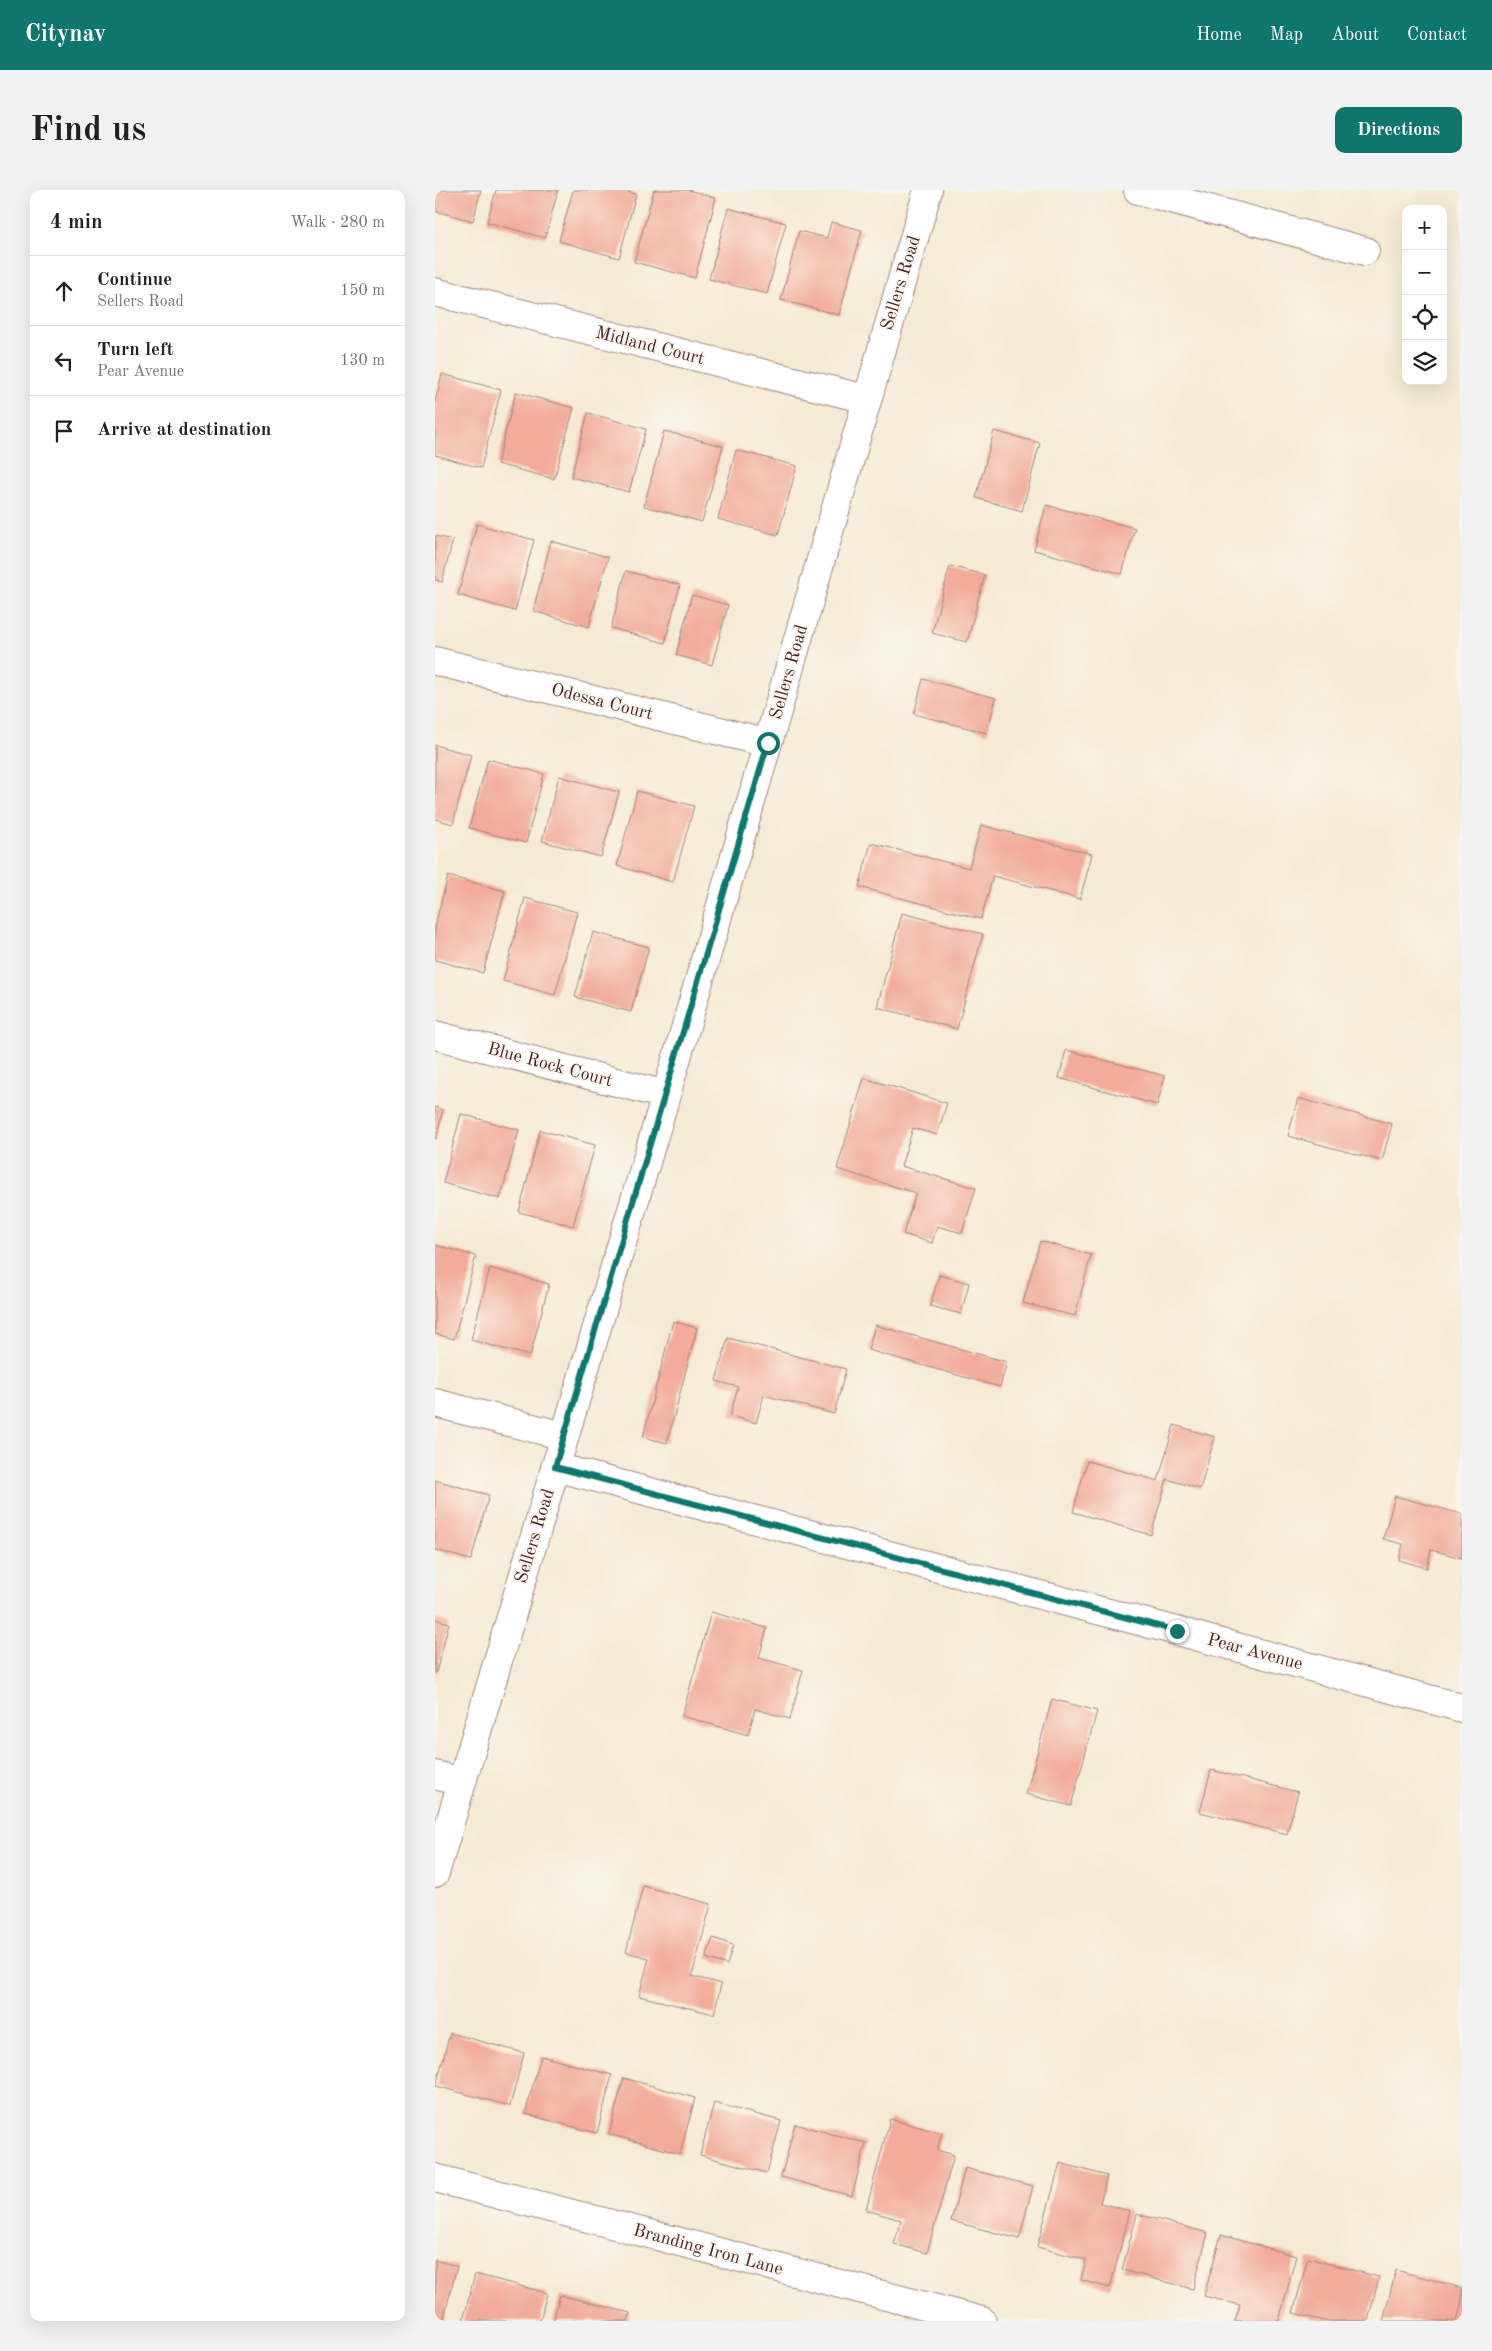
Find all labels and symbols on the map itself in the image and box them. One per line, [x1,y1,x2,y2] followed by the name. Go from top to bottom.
[878,234,924,332] street label: Sellers Road
[594,324,706,368] street label: Midland Court
[767,623,811,721] street label: Sellers Road
[549,681,655,723] street label: Odessa Court
[757,732,780,755] route start
[486,1040,614,1090] street label: Blue Rock Court
[512,1487,558,1585] street label: Sellers Road
[1166,1620,1189,1643] route end
[1205,1631,1305,1673] street label: Pear Avenue
[631,2221,785,2279] street label: Branding Iron Lane

